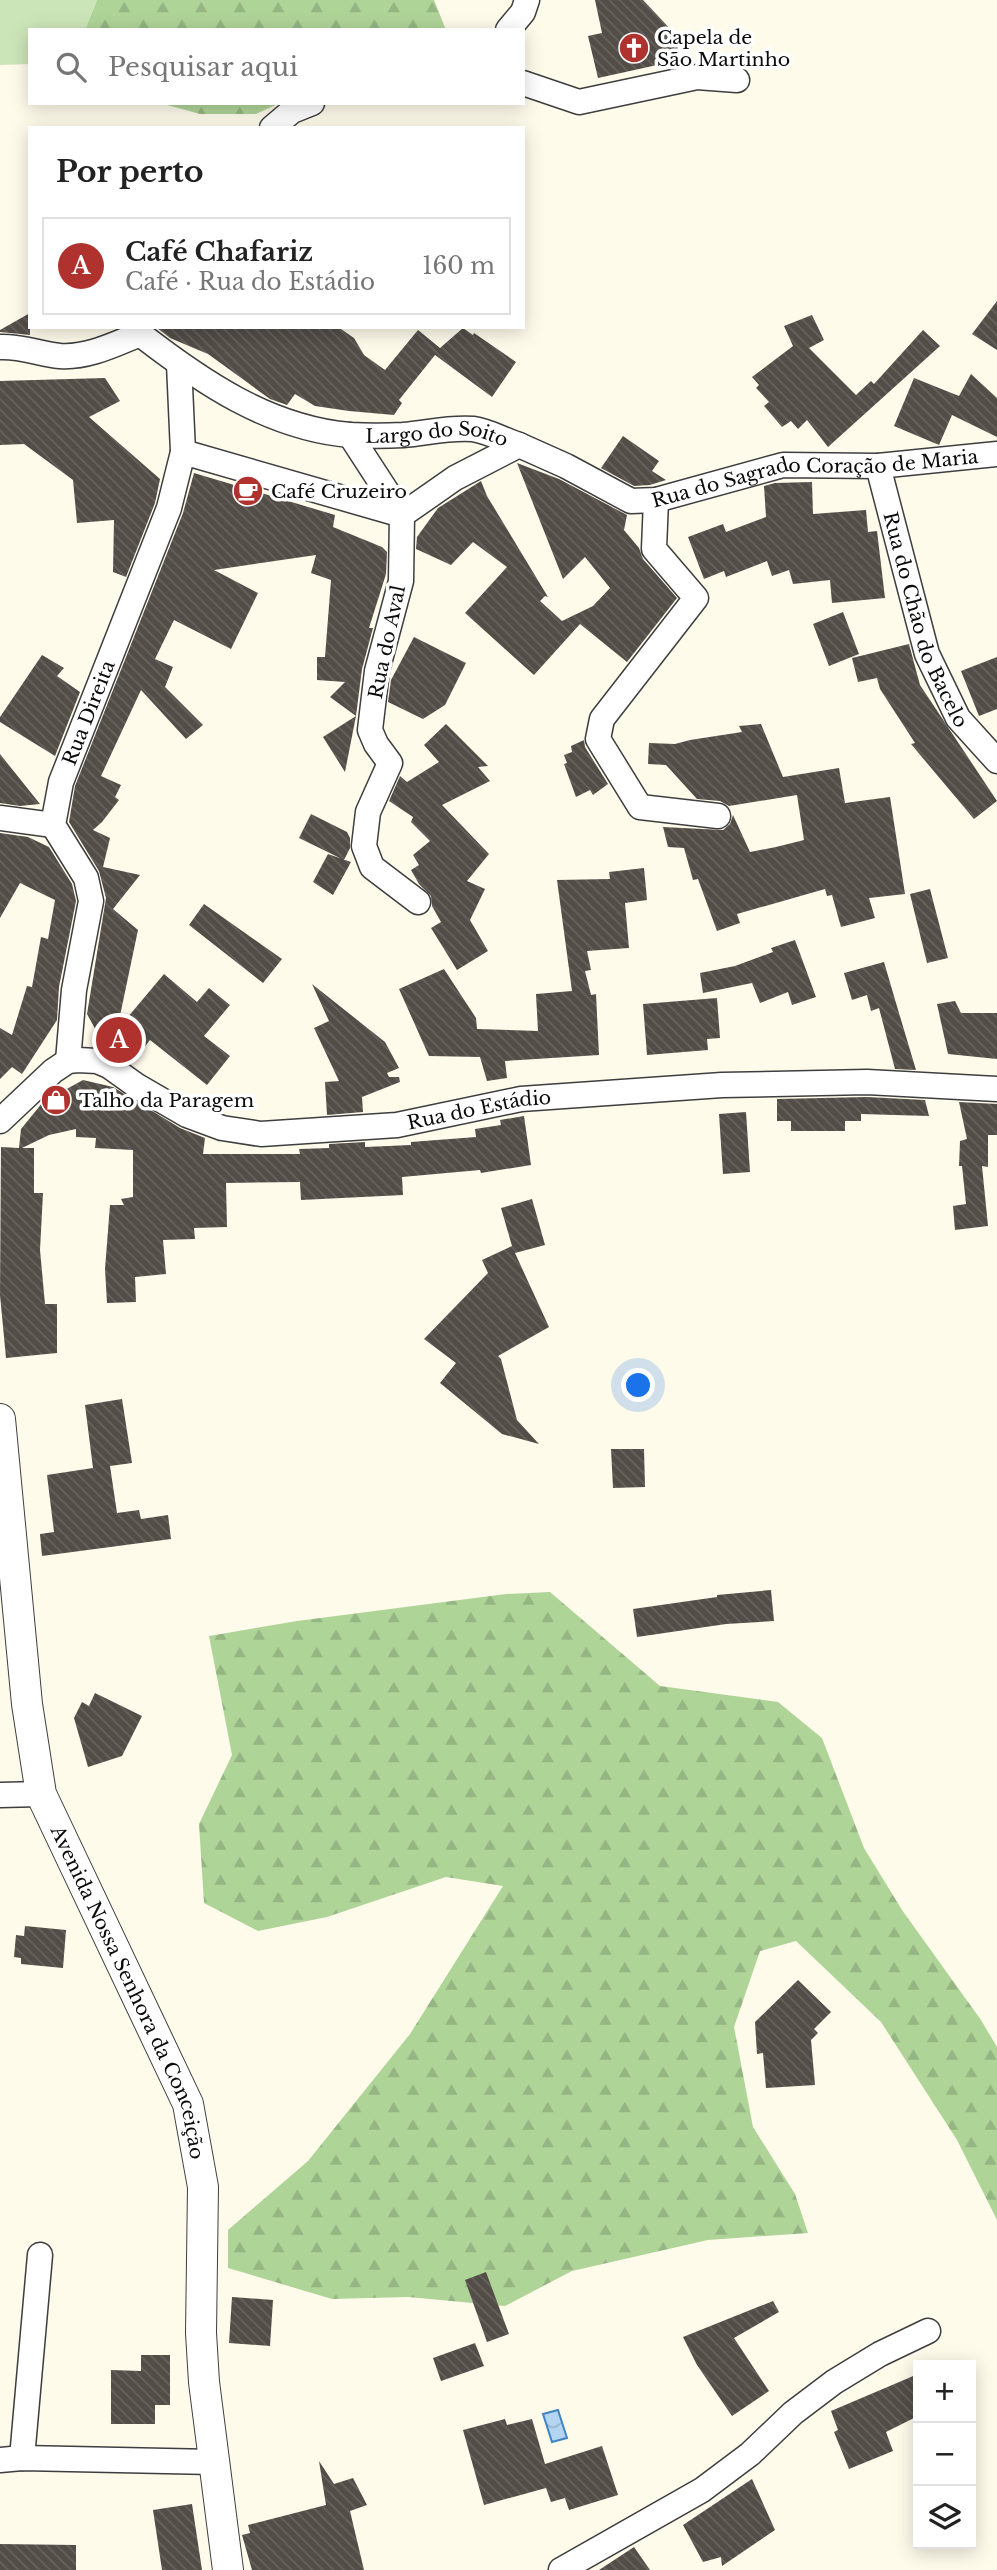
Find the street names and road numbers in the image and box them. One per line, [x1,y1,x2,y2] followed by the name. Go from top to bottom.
[365,417,512,451] street label: Largo do Soito
[649,444,980,512] street label: Rua do Sagrado Coração de Maria
[879,509,972,732] street label: Rua do Chão do Bacelo
[364,583,410,701] street label: Rua do Aval
[57,657,119,768] street label: Rua Direita
[405,1085,552,1134] street label: Rua do Estádio
[46,1821,209,2161] street label: Avenida Nossa Senhora da Conceição

